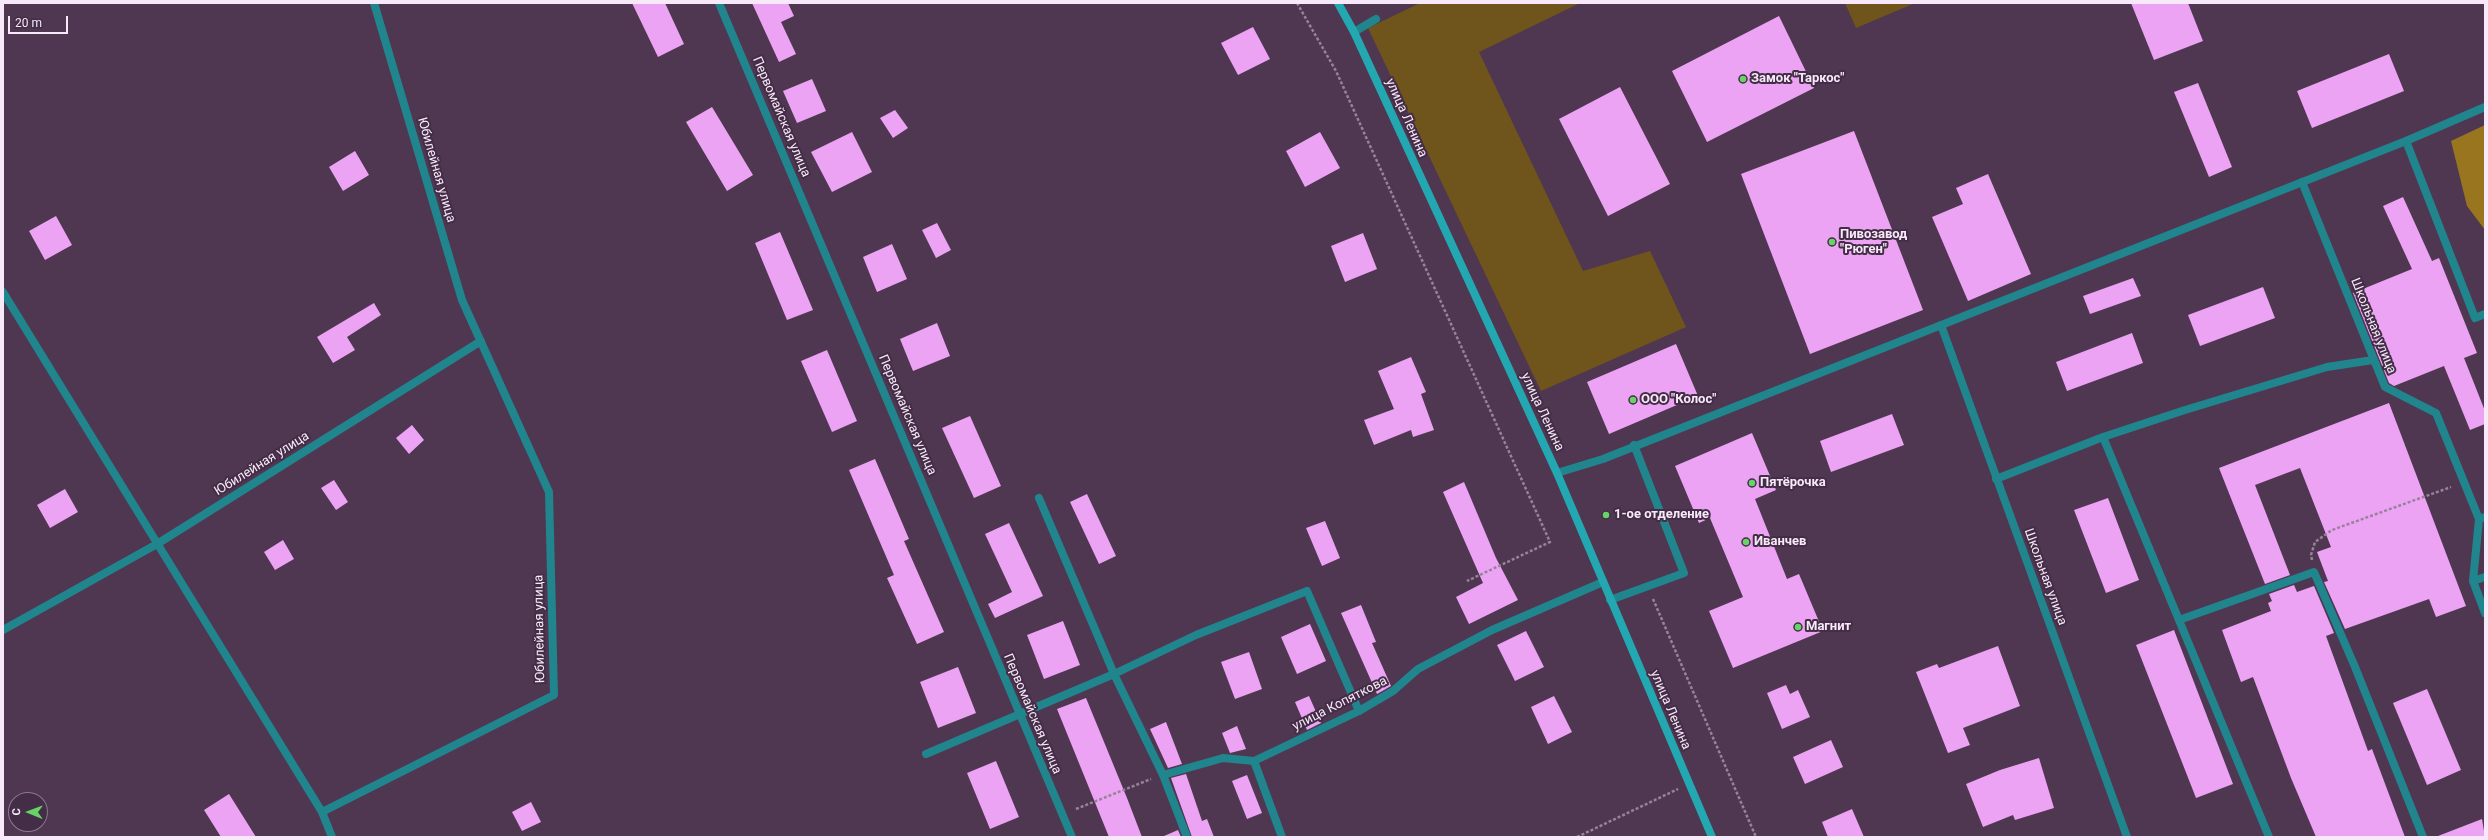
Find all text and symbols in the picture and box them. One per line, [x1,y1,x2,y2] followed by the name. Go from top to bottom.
[10,8,70,34] scale bar
[15,16,42,30] text: 20 m
[749,54,813,180] street label: Первомайская улица
[1751,71,1844,87] place label: Замок "Таркос"
[1738,74,1748,84] marker: Замок "Таркос"
[1382,76,1430,160] street label: улица Ленина
[414,116,458,224] street label: Юбилейная улица
[1840,227,1907,258] place label: Пивозавод "Рюген"
[1827,237,1837,247] marker: Пивозавод "Рюген"
[2347,276,2399,376] street label: Школьная улица
[875,352,939,478] street label: Первомайская улица
[1517,370,1567,454] street label: улица Ленина
[1641,392,1716,408] place label: ООО "Колос"
[1628,395,1638,405] marker: ООО "Колос"
[212,429,312,499] street label: Юбилейная улица
[1760,475,1826,491] place label: Пятёрочка
[1747,478,1757,488] marker: Пятёрочка
[1614,507,1709,523] place label: 1-ое отделение
[1601,510,1611,520] marker: 1-ое отделение
[2020,527,2070,627] street label: Школьная улица
[1754,534,1806,550] place label: Иванчев
[1741,537,1751,547] marker: Иванчев
[531,575,549,683] street label: Юбилейная улица
[1806,619,1851,635] place label: Магнит
[1793,622,1803,632] marker: Магнит
[1000,651,1064,777] street label: Первомайская улица
[1646,668,1694,752] street label: улица Ленина
[1290,673,1390,735] street label: улица Копяткова
[8,792,48,832] north arrow
[10,808,23,816] text: С

